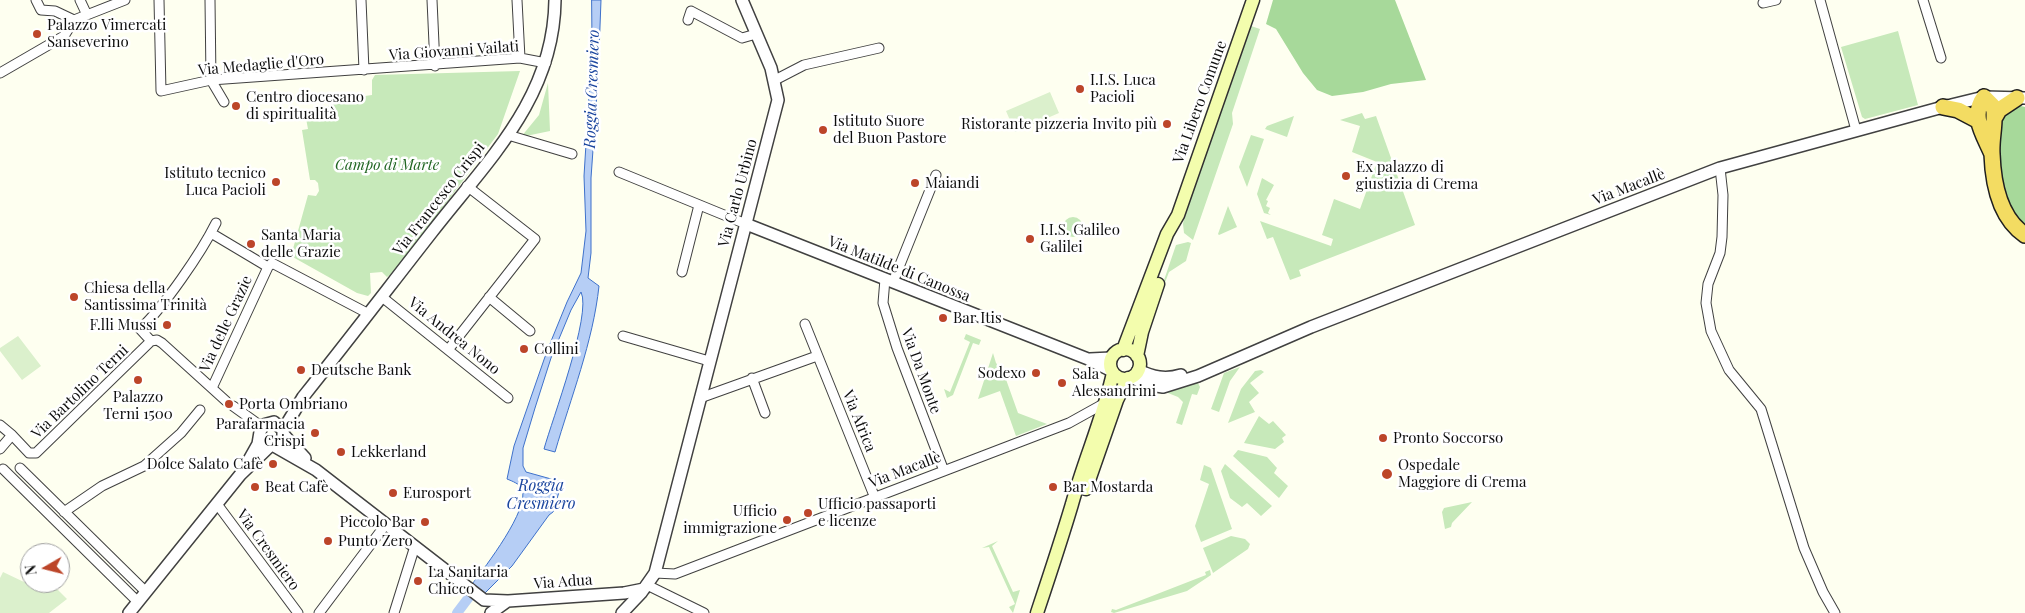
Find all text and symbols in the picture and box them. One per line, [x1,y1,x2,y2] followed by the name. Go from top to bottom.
[47,16,166,51] place label: Palazzo Vimercati Sanseverino
[31,28,43,40] marker: Palazzo Vimercati Sanseverino
[580,29,604,149] water label: Roggia Cresmiero
[388,37,520,65] street label: Via Giovanni Vailati
[1169,38,1231,166] street label: Via Libero Comune
[197,51,325,79] street label: Via Medaglie d'Oro
[1090,71,1156,106] place label: I.I.S. Luca Pacioli
[1074,83,1086,95] marker: I.I.S. Luca Pacioli
[246,88,364,123] place label: Centro diocesano di spiritualità
[230,100,242,112] marker: Centro diocesano di spiritualità
[833,112,947,147] place label: Istituto Suore del Buon Pastore
[961,115,1157,133] place label: Ristorante pizzeria Invito più
[1161,118,1173,130] marker: Ristorante pizzeria Invito più
[817,124,829,136] marker: Istituto Suore del Buon Pastore
[715,137,761,249] street label: Via Carlo Urbino
[389,139,489,259] street label: Via Francesco Crispi
[335,156,439,174] park label: Campo di Marte
[1356,158,1478,193] place label: Ex palazzo di giustizia di Crema
[164,164,266,199] place label: Istituto tecnico Luca Pacioli
[1590,165,1668,209] street label: Via Macallè
[1340,170,1352,182] marker: Ex palazzo di giustizia di Crema
[925,174,979,192] place label: Maiandi
[270,176,282,188] marker: Istituto tecnico Luca Pacioli
[909,177,921,189] marker: Maiandi
[1040,221,1120,256] place label: I.I.S. Galileo Galilei
[261,226,341,261] place label: Santa Maria delle Grazie
[825,232,973,306] street label: Via Matilde di Canossa
[1024,233,1036,245] marker: I.I.S. Galileo Galilei
[245,238,257,250] marker: Santa Maria delle Grazie
[196,273,256,375] street label: Via delle Grazie
[84,279,207,314] place label: Chiesa della Santissima Trinità
[68,291,80,303] marker: Chiesa della Santissima Trinità
[405,294,503,378] street label: Via Andrea Nono
[953,309,1002,327] place label: Bar Itis
[937,312,949,324] marker: Bar Itis
[89,316,157,334] place label: F.lli Mussi
[161,319,173,331] marker: F.lli Mussi
[897,326,945,416] street label: Via Da Monte
[534,340,579,358] place label: Collini
[28,341,132,443] street label: Via Bartolino Terni
[518,343,530,355] marker: Collini
[311,361,412,379] place label: Deutsche Bank
[295,364,307,376] marker: Deutsche Bank
[978,364,1026,382] place label: Sodexo
[1072,365,1156,400] place label: Sala Alessandrini
[1030,367,1042,379] marker: Sodexo
[132,374,144,386] marker: Palazzo Terni 1500
[1056,377,1068,389] marker: Sala Alessandrini
[103,388,173,423] place label: Palazzo Terni 1500
[839,388,879,454] street label: Via Africa
[239,395,348,413] place label: Porta Ombriano
[223,398,235,410] marker: Porta Ombriano
[216,415,305,450] place label: Parafarmacia Crispi
[309,427,321,439] marker: Parafarmacia Crispi
[1393,429,1503,447] place label: Pronto Soccorso
[1377,432,1389,444] marker: Pronto Soccorso
[351,443,426,461] place label: Lekkerland
[335,446,347,458] marker: Lekkerland
[866,448,944,492] street label: Via Macallè
[147,455,263,473] place label: Dolce Salato Cafè
[1398,456,1527,491] place label: Ospedale Maggiore di Crema
[267,458,279,470] marker: Dolce Salato Cafè
[1380,467,1394,481] marker: Ospedale Maggiore di Crema
[506,476,576,514] water label: Roggia Cresmiero
[265,478,329,496] place label: Beat Cafè
[1063,478,1153,496] place label: Bar Mostarda
[249,481,261,493] marker: Beat Cafè
[1047,481,1059,493] marker: Bar Mostarda
[403,484,471,502] place label: Eurosport
[387,487,399,499] marker: Eurosport
[818,495,936,530] place label: Ufficio passaporti e licenze
[683,502,777,537] place label: Ufficio immigrazione
[233,506,303,594] street label: Via Cresmiero
[802,507,814,519] marker: Ufficio passaporti e licenze
[340,513,415,531] place label: Piccolo Bar
[781,514,793,526] marker: Ufficio immigrazione
[419,516,431,528] marker: Piccolo Bar
[338,532,413,550] place label: Punto Zero
[322,535,334,547] marker: Punto Zero
[20,543,70,593] north arrow
[428,563,508,598] place label: La Sanitaria Chicco
[21,564,41,576] text: N
[533,571,593,593] street label: Via Adua
[412,575,424,587] marker: La Sanitaria Chicco

